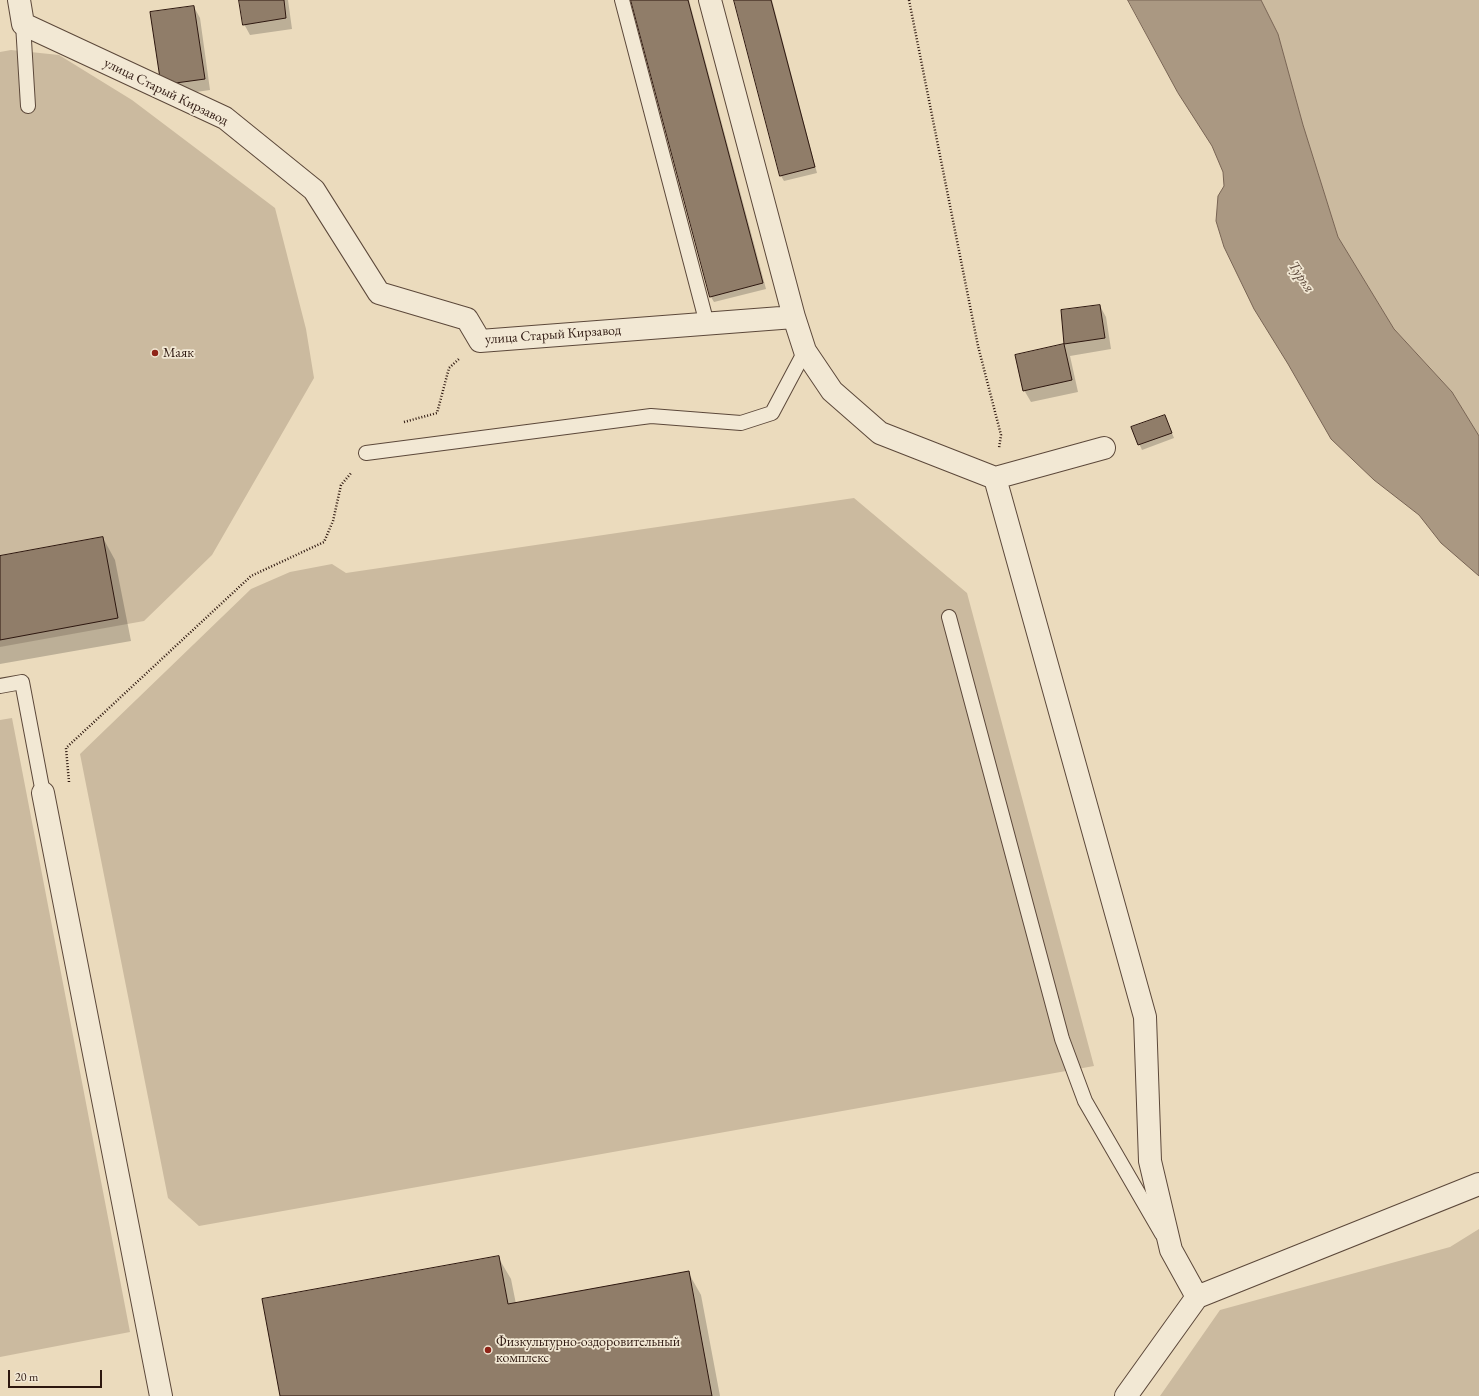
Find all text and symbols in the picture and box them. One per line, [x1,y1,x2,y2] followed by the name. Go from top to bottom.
[101,55,231,129] street label: улица Старый Кирзавод
[1284,258,1318,296] water label: Турья
[484,322,622,348] street label: улица Старый Кирзавод
[163,345,194,361] place label: Маяк
[150,348,160,358] marker: Маяк
[496,1334,680,1366] place label: Физкультурно-оздоровительный комплекс
[483,1345,493,1355] marker: Физкультурно-оздоровительный комплекс
[10,1362,104,1388] scale bar
[15,1369,38,1385] text: 20 m

